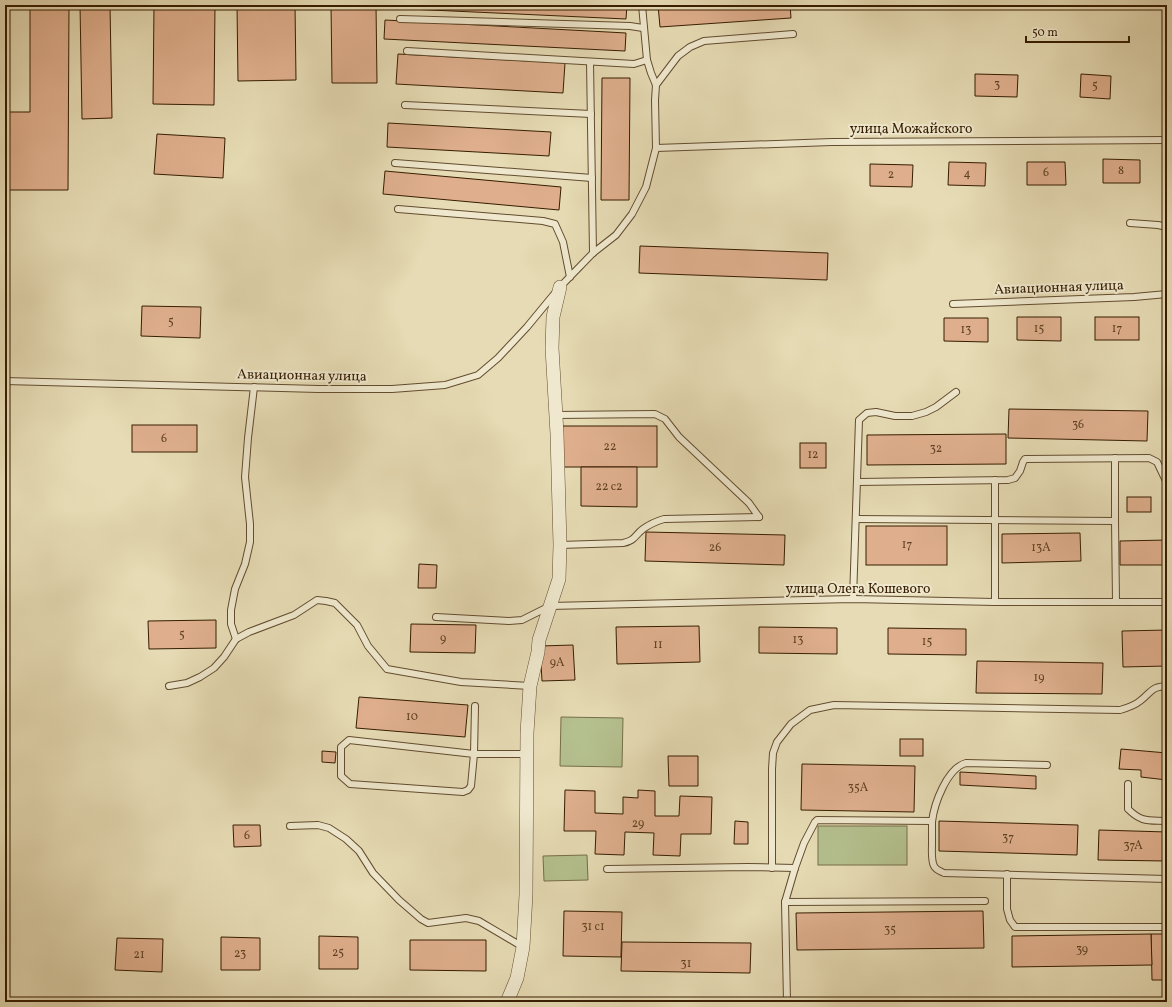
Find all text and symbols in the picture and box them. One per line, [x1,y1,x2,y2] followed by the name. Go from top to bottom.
[1026,18,1129,44] scale bar
[1032,25,1058,41] text: 50 m
[994,77,1000,93] house number: 3
[1092,78,1098,94] house number: 5
[850,120,972,139] street label: улица Можайского
[1118,163,1124,179] house number: 8
[1043,165,1049,181] house number: 6
[963,166,971,182] house number: 4
[888,167,894,183] house number: 2
[994,276,1124,300] street label: Авиационная улица
[168,314,174,330] house number: 5
[1034,321,1044,337] house number: 15
[1112,321,1122,337] house number: 17
[961,322,971,338] house number: 13
[237,365,367,387] street label: Авиационная улица
[1072,417,1084,433] house number: 36
[161,431,167,447] house number: 6
[604,439,616,455] house number: 22
[930,441,942,457] house number: 32
[807,447,819,463] house number: 12
[595,479,623,495] house number: 22 с2
[902,537,912,553] house number: 17
[709,540,721,556] house number: 26
[1031,540,1051,556] house number: 13А
[786,580,930,599] street label: улица Олега Кошевого
[179,627,185,643] house number: 5
[440,631,446,647] house number: 9
[793,632,803,648] house number: 13
[922,634,932,650] house number: 15
[653,637,663,653] house number: 11
[550,655,565,671] house number: 9А
[1034,670,1044,686] house number: 19
[406,709,418,725] house number: 10
[848,780,869,796] house number: 35А
[632,816,644,832] house number: 29
[244,828,250,844] house number: 6
[1002,830,1014,846] house number: 37
[1123,838,1143,854] house number: 37А
[581,919,605,935] house number: 31 с1
[884,922,896,938] house number: 35
[1076,942,1088,958] house number: 39
[332,945,344,961] house number: 25
[234,946,246,962] house number: 23
[133,947,145,963] house number: 21
[681,956,691,972] house number: 31

